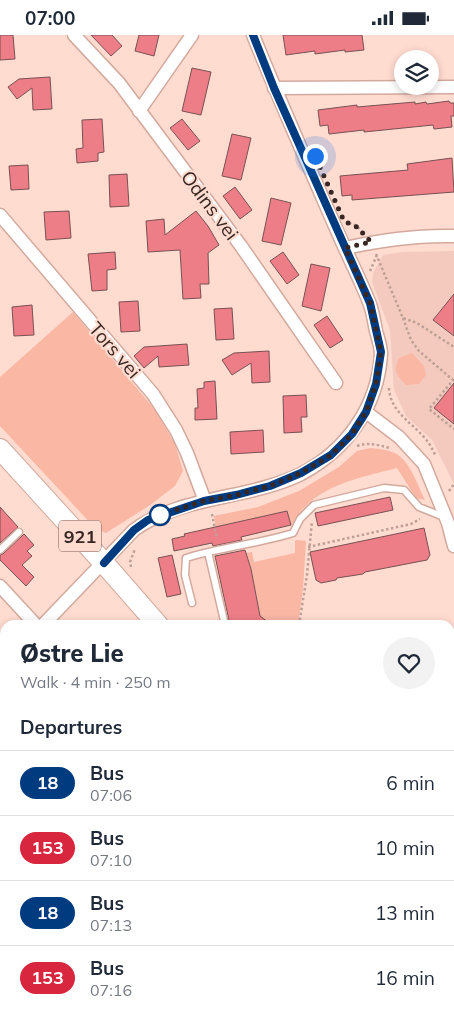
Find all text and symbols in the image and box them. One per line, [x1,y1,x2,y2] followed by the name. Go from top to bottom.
[25,6,75,30] text: 07:00
[394,50,439,95] map controls
[394,50,439,95] button: layers
[303,144,328,169] your location
[176,165,244,245] street label: Odins vei
[84,317,146,383] street label: Tors vei
[149,504,171,526] unlabelled marker
[59,521,101,551] road number: 921
[383,637,435,689] button: heart
[20,638,124,668] text: Østre Lie
[20,672,171,692] text: Walk · 4 min · 250 m
[20,715,122,739] text: Departures
[90,761,124,785] text: Bus
[37,771,58,794] text: 18
[386,771,435,795] text: 6 min
[90,785,132,805] text: 07:06
[90,826,124,850] text: Bus
[31,836,64,859] text: 153
[375,836,435,860] text: 10 min
[90,850,132,870] text: 07:10
[90,891,124,915] text: Bus
[37,901,58,924] text: 18
[375,901,435,925] text: 13 min
[90,915,132,935] text: 07:13
[90,956,124,980] text: Bus
[31,966,64,989] text: 153
[375,966,435,990] text: 16 min
[90,980,132,1000] text: 07:16

